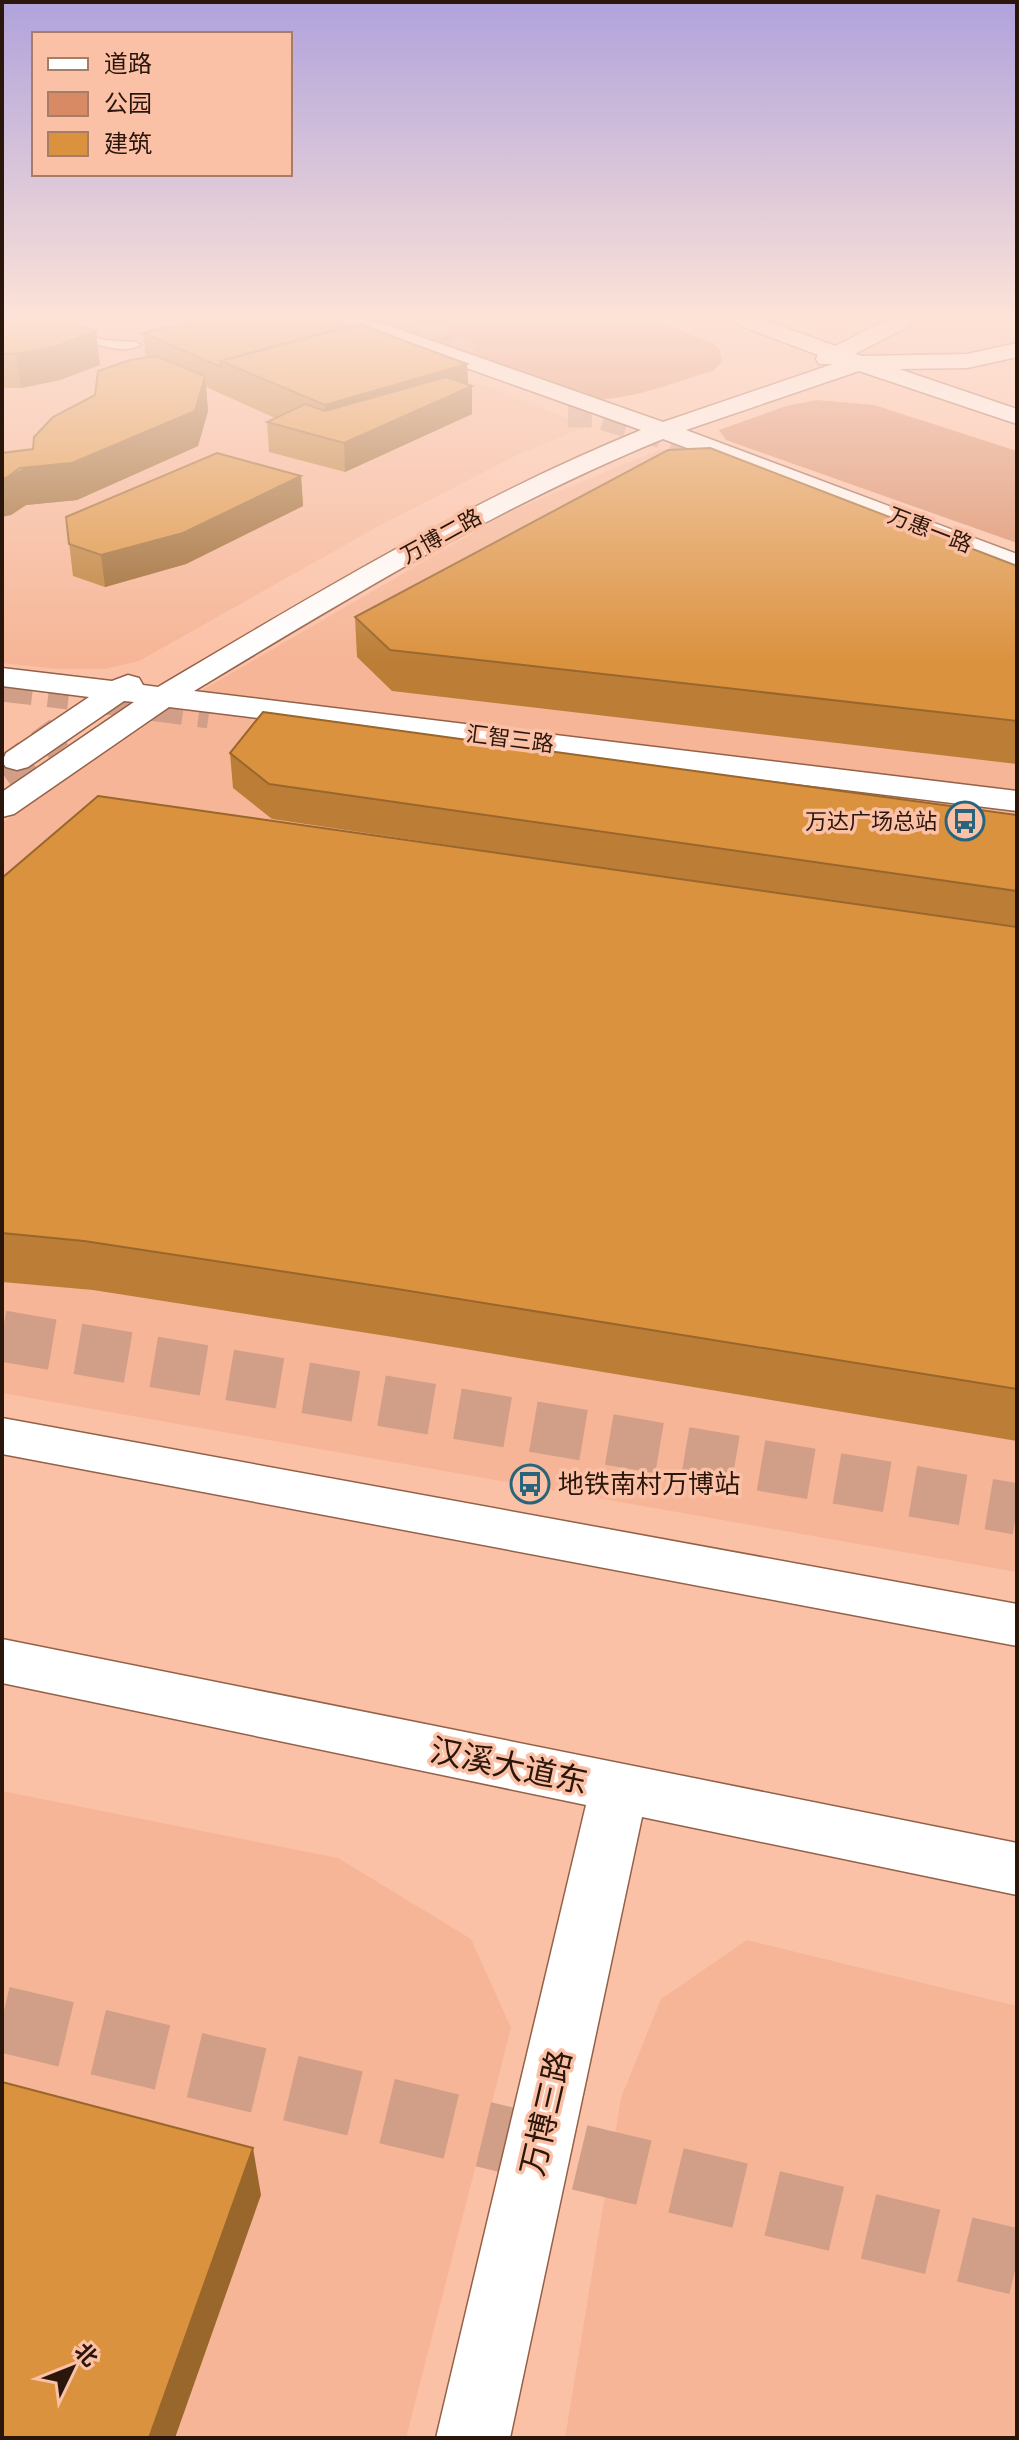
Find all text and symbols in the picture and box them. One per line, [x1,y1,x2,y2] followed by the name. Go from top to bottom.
[32,32,292,176] legend
[104,50,152,78] text: 道路
[104,90,152,118] text: 公园
[104,130,152,158] text: 建筑
[884,503,976,557] street label: 万惠一路
[396,504,486,568] street label: 万博二路
[465,721,555,757] street label: 汇智三路
[944,800,986,842] bus stop icon: 万达广场总站
[805,809,937,834] place label: 万达广场总站
[509,1463,551,1505] bus stop icon: 地铁南村万博站
[558,1469,740,1499] place label: 地铁南村万博站
[427,1731,591,1801] street label: 汉溪大道东
[513,2046,579,2180] street label: 万博三路
[32,2328,112,2408] north arrow
[70,2338,103,2371] text: 北

